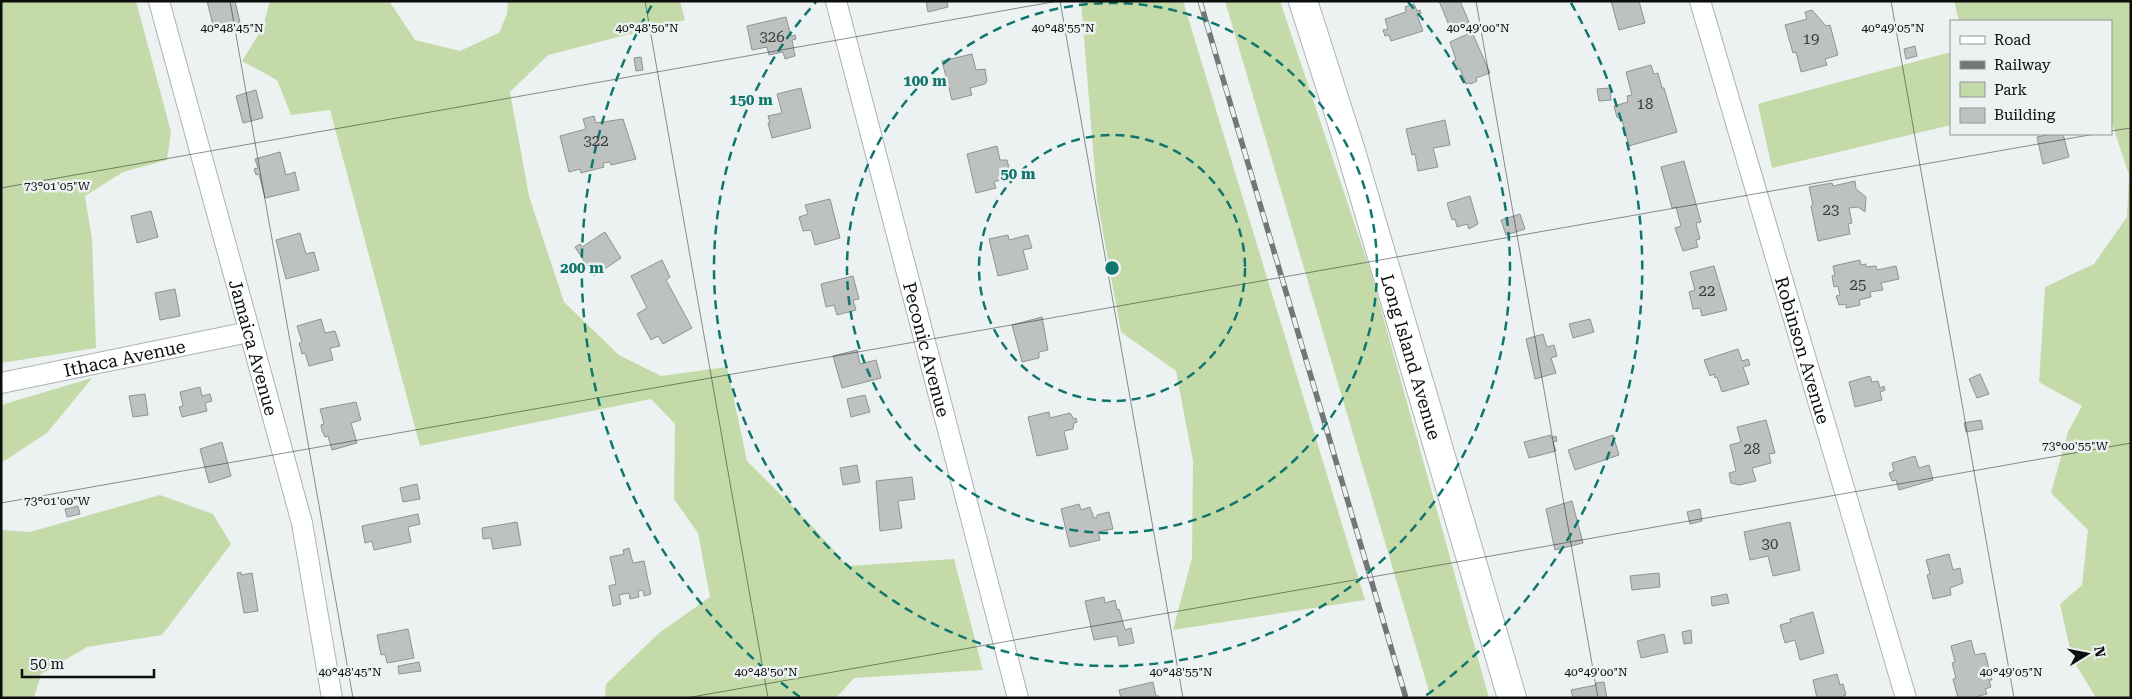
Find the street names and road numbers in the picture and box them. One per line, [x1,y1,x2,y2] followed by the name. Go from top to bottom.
[1377,272,1446,442] street label: Long Island Avenue
[1771,274,1835,426] street label: Robinson Avenue
[225,277,283,418] street label: Jamaica Avenue
[899,279,955,419] street label: Peconic Avenue
[62,335,187,380] street label: Ithaca Avenue

